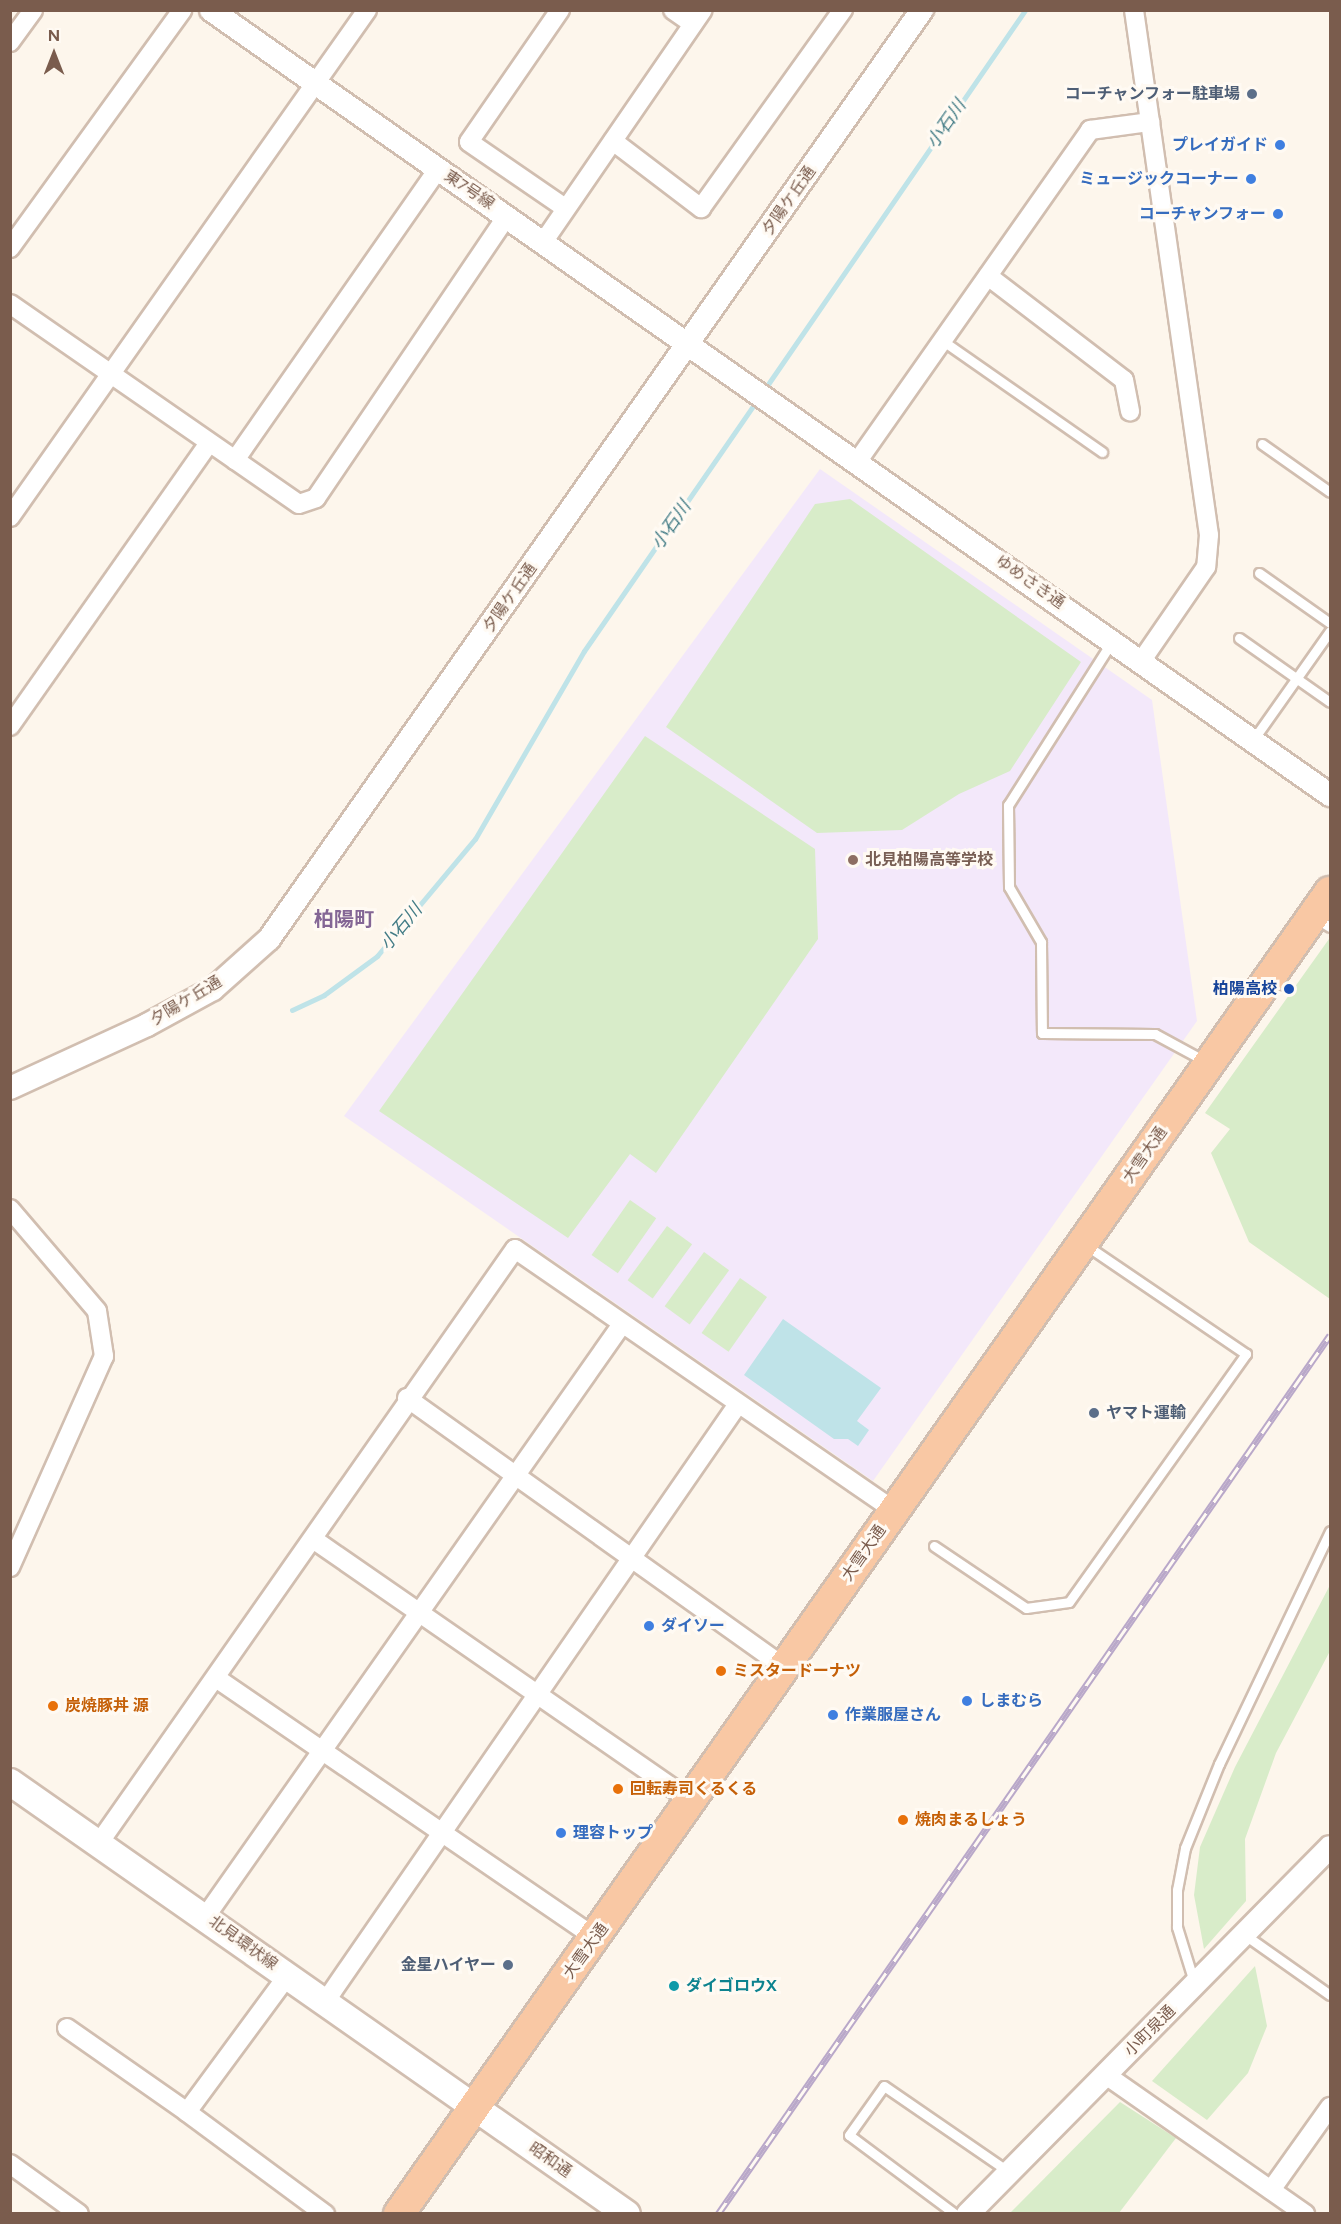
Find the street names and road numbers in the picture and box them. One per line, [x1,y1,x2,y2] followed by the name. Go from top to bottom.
[758,163,820,239] street label: 夕陽ケ丘通
[440,166,498,214] street label: 東7号線
[992,551,1068,613] street label: ゆめさき通
[479,560,541,636] street label: 夕陽ケ丘通
[147,972,225,1030] street label: 夕陽ケ丘通
[1119,1123,1171,1187] street label: 大雪大通
[838,1521,890,1585] street label: 大雪大通
[205,1912,281,1974] street label: 北見環状線
[559,1919,613,1983] street label: 大雪大通
[1121,2002,1179,2060] street label: 小町泉通
[525,2138,575,2182] street label: 昭和通

